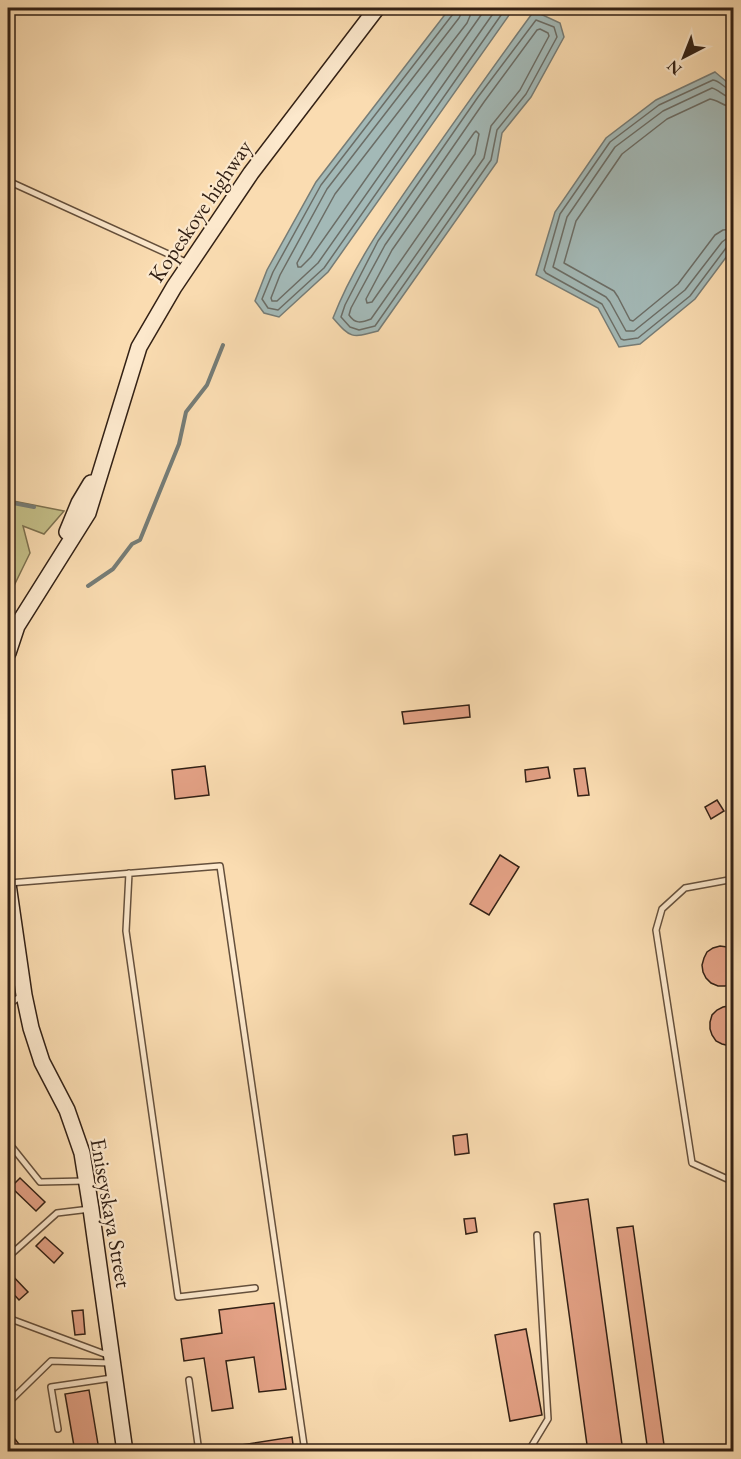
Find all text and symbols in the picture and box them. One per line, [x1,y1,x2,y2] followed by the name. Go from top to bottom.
[654,27,714,87] north arrow
[662,56,686,80] text: N
[142,134,259,288] street label: Kopeskoye highway
[84,1136,138,1290] street label: Eniseyskaya Street

